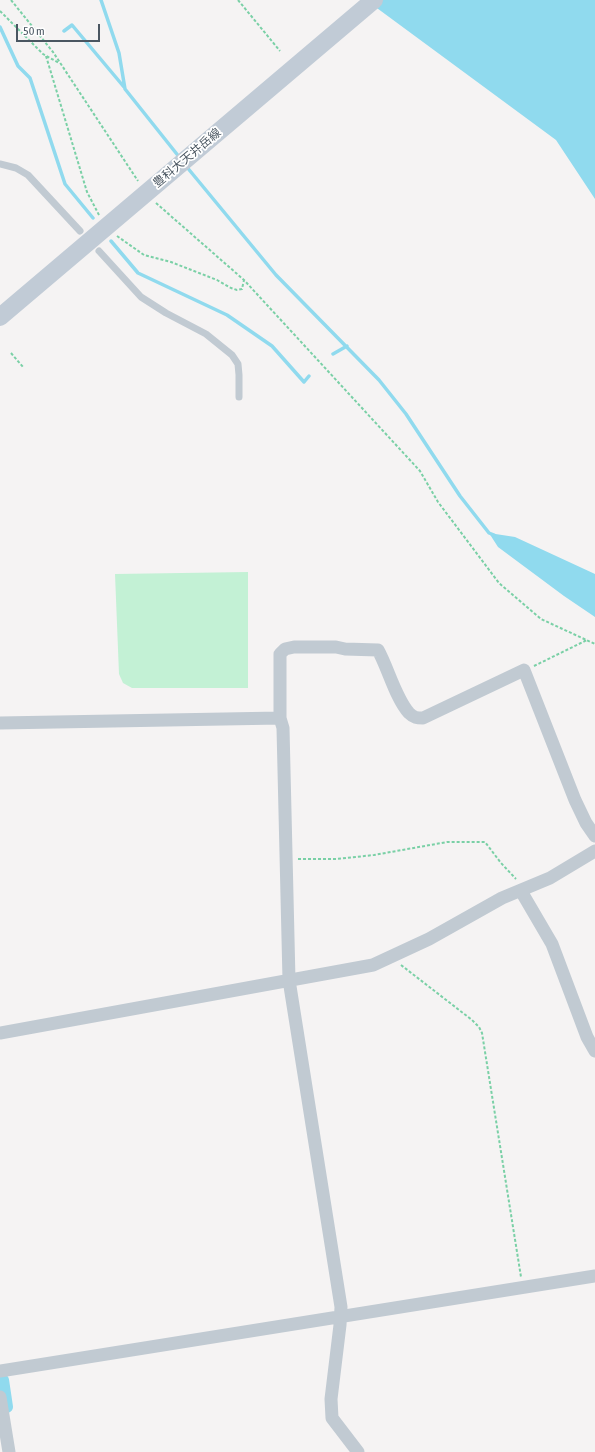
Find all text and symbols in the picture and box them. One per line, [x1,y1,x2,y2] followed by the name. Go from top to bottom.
[18,16,102,42] scale bar
[23,24,45,38] text: 50 m
[150,125,224,191] street label: 豊科大天井岳線

